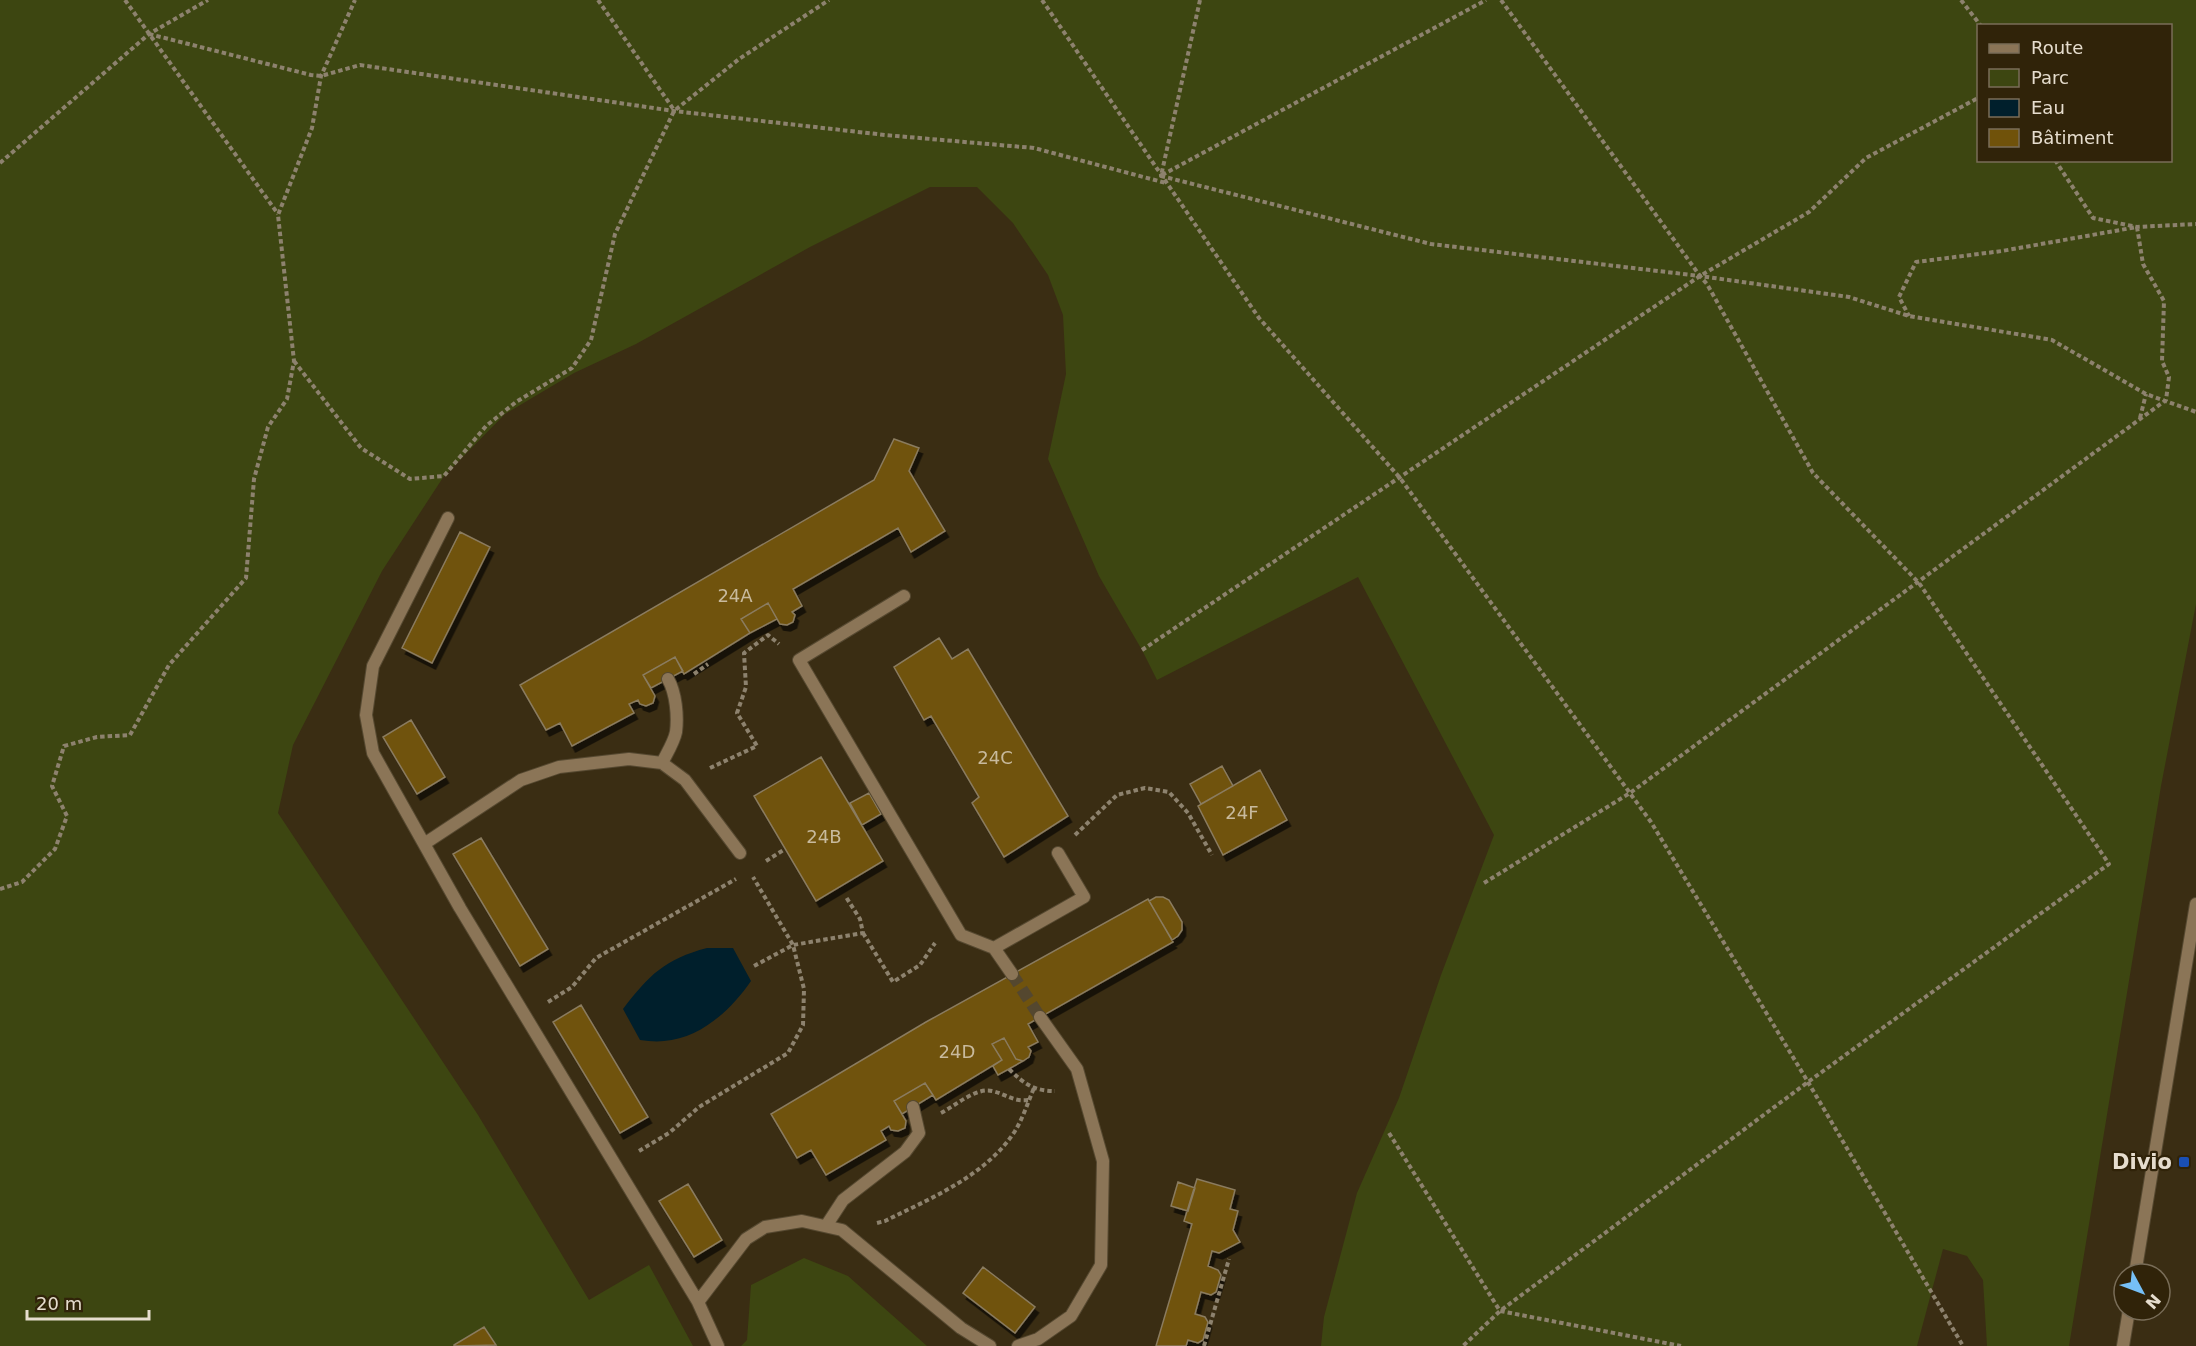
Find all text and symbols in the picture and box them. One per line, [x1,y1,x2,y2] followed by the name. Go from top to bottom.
[1977,24,2172,162] legend
[2031,37,2083,58] text: Route
[2031,67,2069,88] text: Parc
[2031,97,2065,118] text: Eau
[2031,127,2114,148] text: Bâtiment
[717,585,753,606] house number: 24A
[977,747,1013,768] house number: 24C
[1225,802,1259,823] house number: 24F
[806,826,842,847] house number: 24B
[939,1041,975,1062] house number: 24D
[2112,1150,2172,1174] place label: Divio
[2177,1155,2191,1169] marker: Divio
[2112,1262,2172,1322] north arrow
[27,1283,148,1321] scale bar
[2141,1290,2165,1313] text: N
[36,1293,82,1314] text: 20 m

